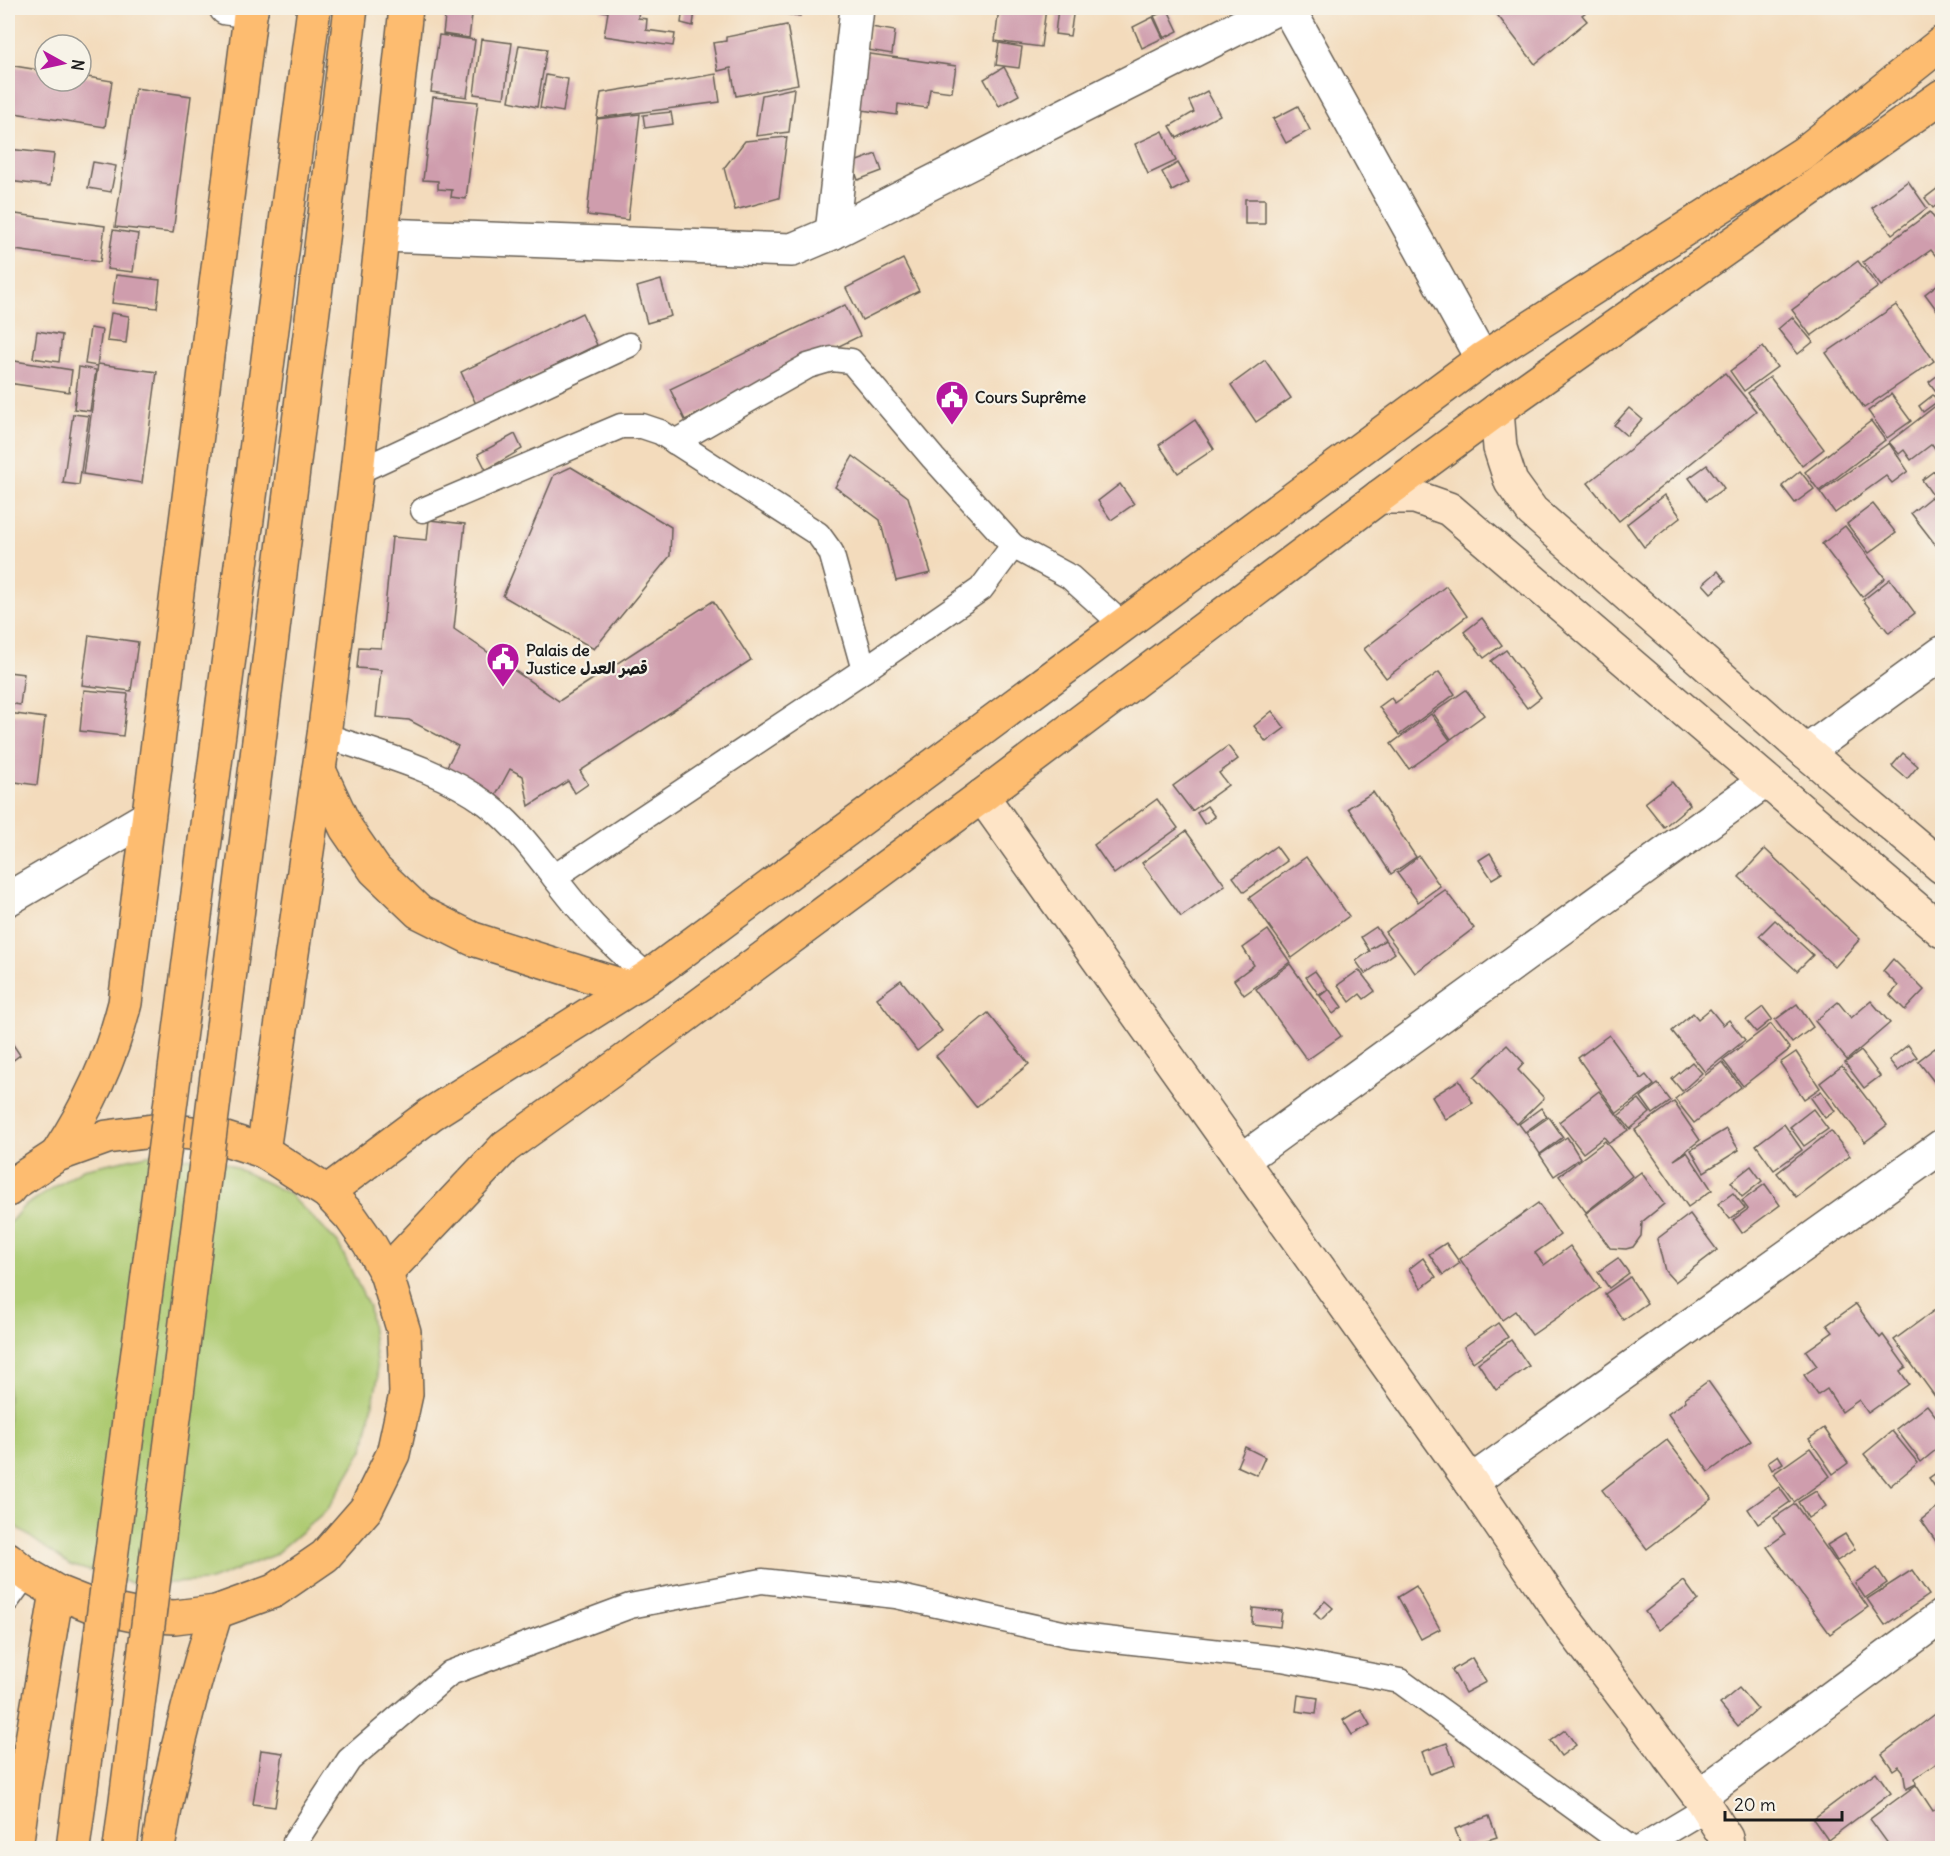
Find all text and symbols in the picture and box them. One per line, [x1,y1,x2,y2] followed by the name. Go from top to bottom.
[33,33,93,93] north arrow
[67,58,89,72] text: N
[934,379,970,426] public building icon: Cours Suprême
[975,387,1086,408] place label: Cours Suprême
[526,640,648,678] place label: Palais de Justice قصر العدل
[485,641,521,688] public building icon: Palais de Justice قصر العدل
[1725,1784,1842,1822] scale bar
[1734,1793,1776,1816] text: 20 m

